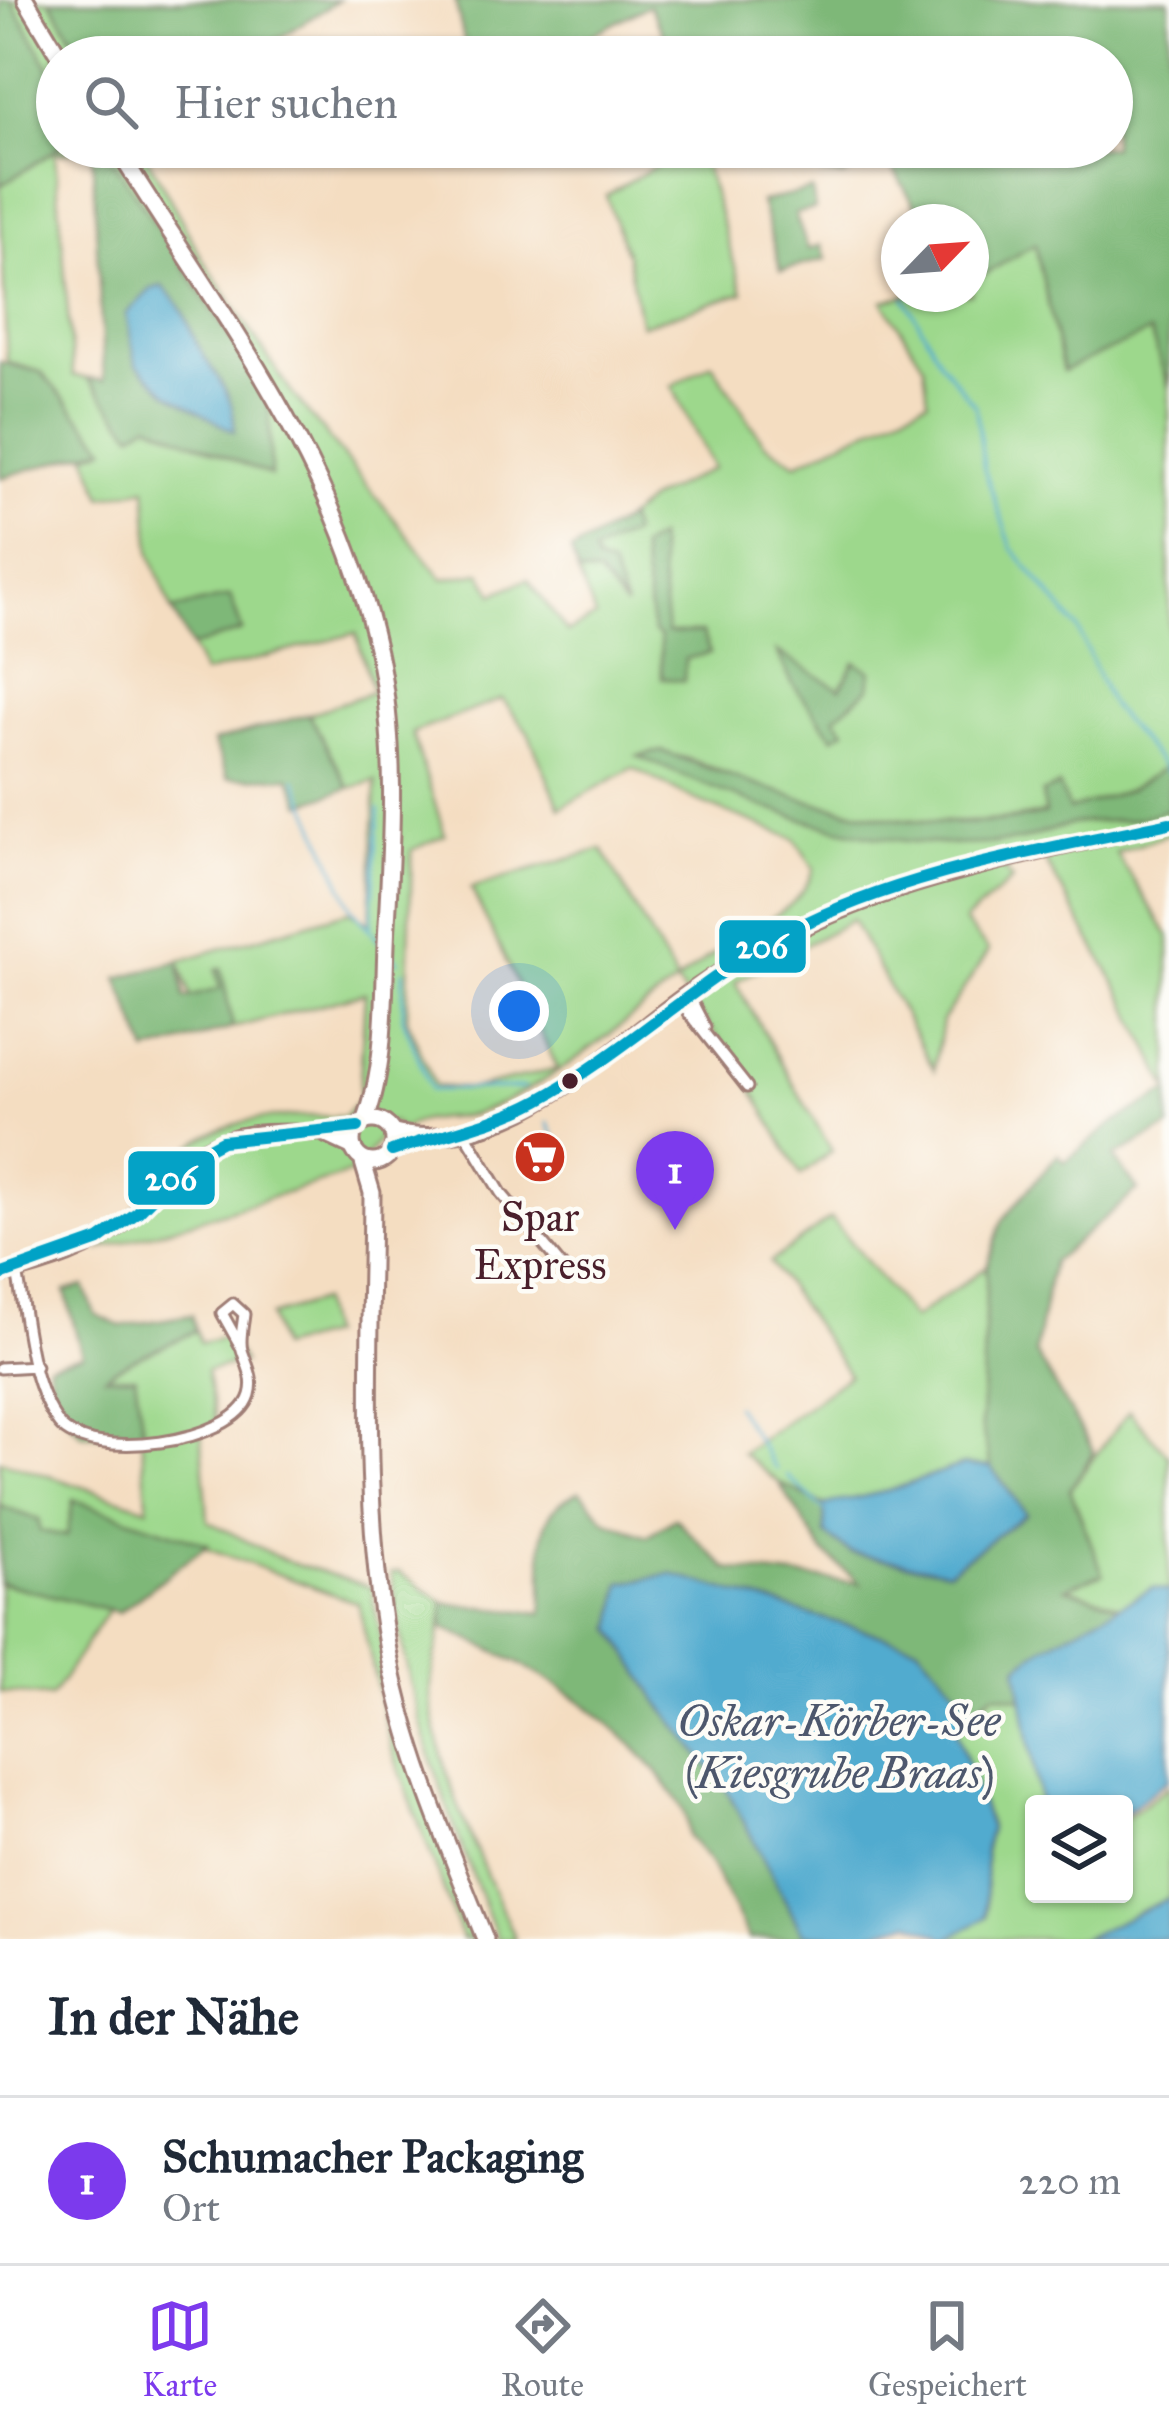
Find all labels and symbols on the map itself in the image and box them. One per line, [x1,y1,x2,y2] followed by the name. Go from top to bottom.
[881,204,989,312] north arrow
[717,918,808,975] line badge: 206
[736,927,790,967] text: 206
[489,981,549,1041] your location
[559,1070,581,1092] unlabelled marker
[512,1129,568,1185] supermarket icon: Spar Express
[636,1131,714,1230] pin: 1
[126,1149,217,1207] line badge: 206
[145,1159,199,1199] text: 206
[473,1191,607,1291] place label: Spar Express
[678,1693,1001,1801] water label: Oskar-Körber-See (Kiesgrube Braas)

